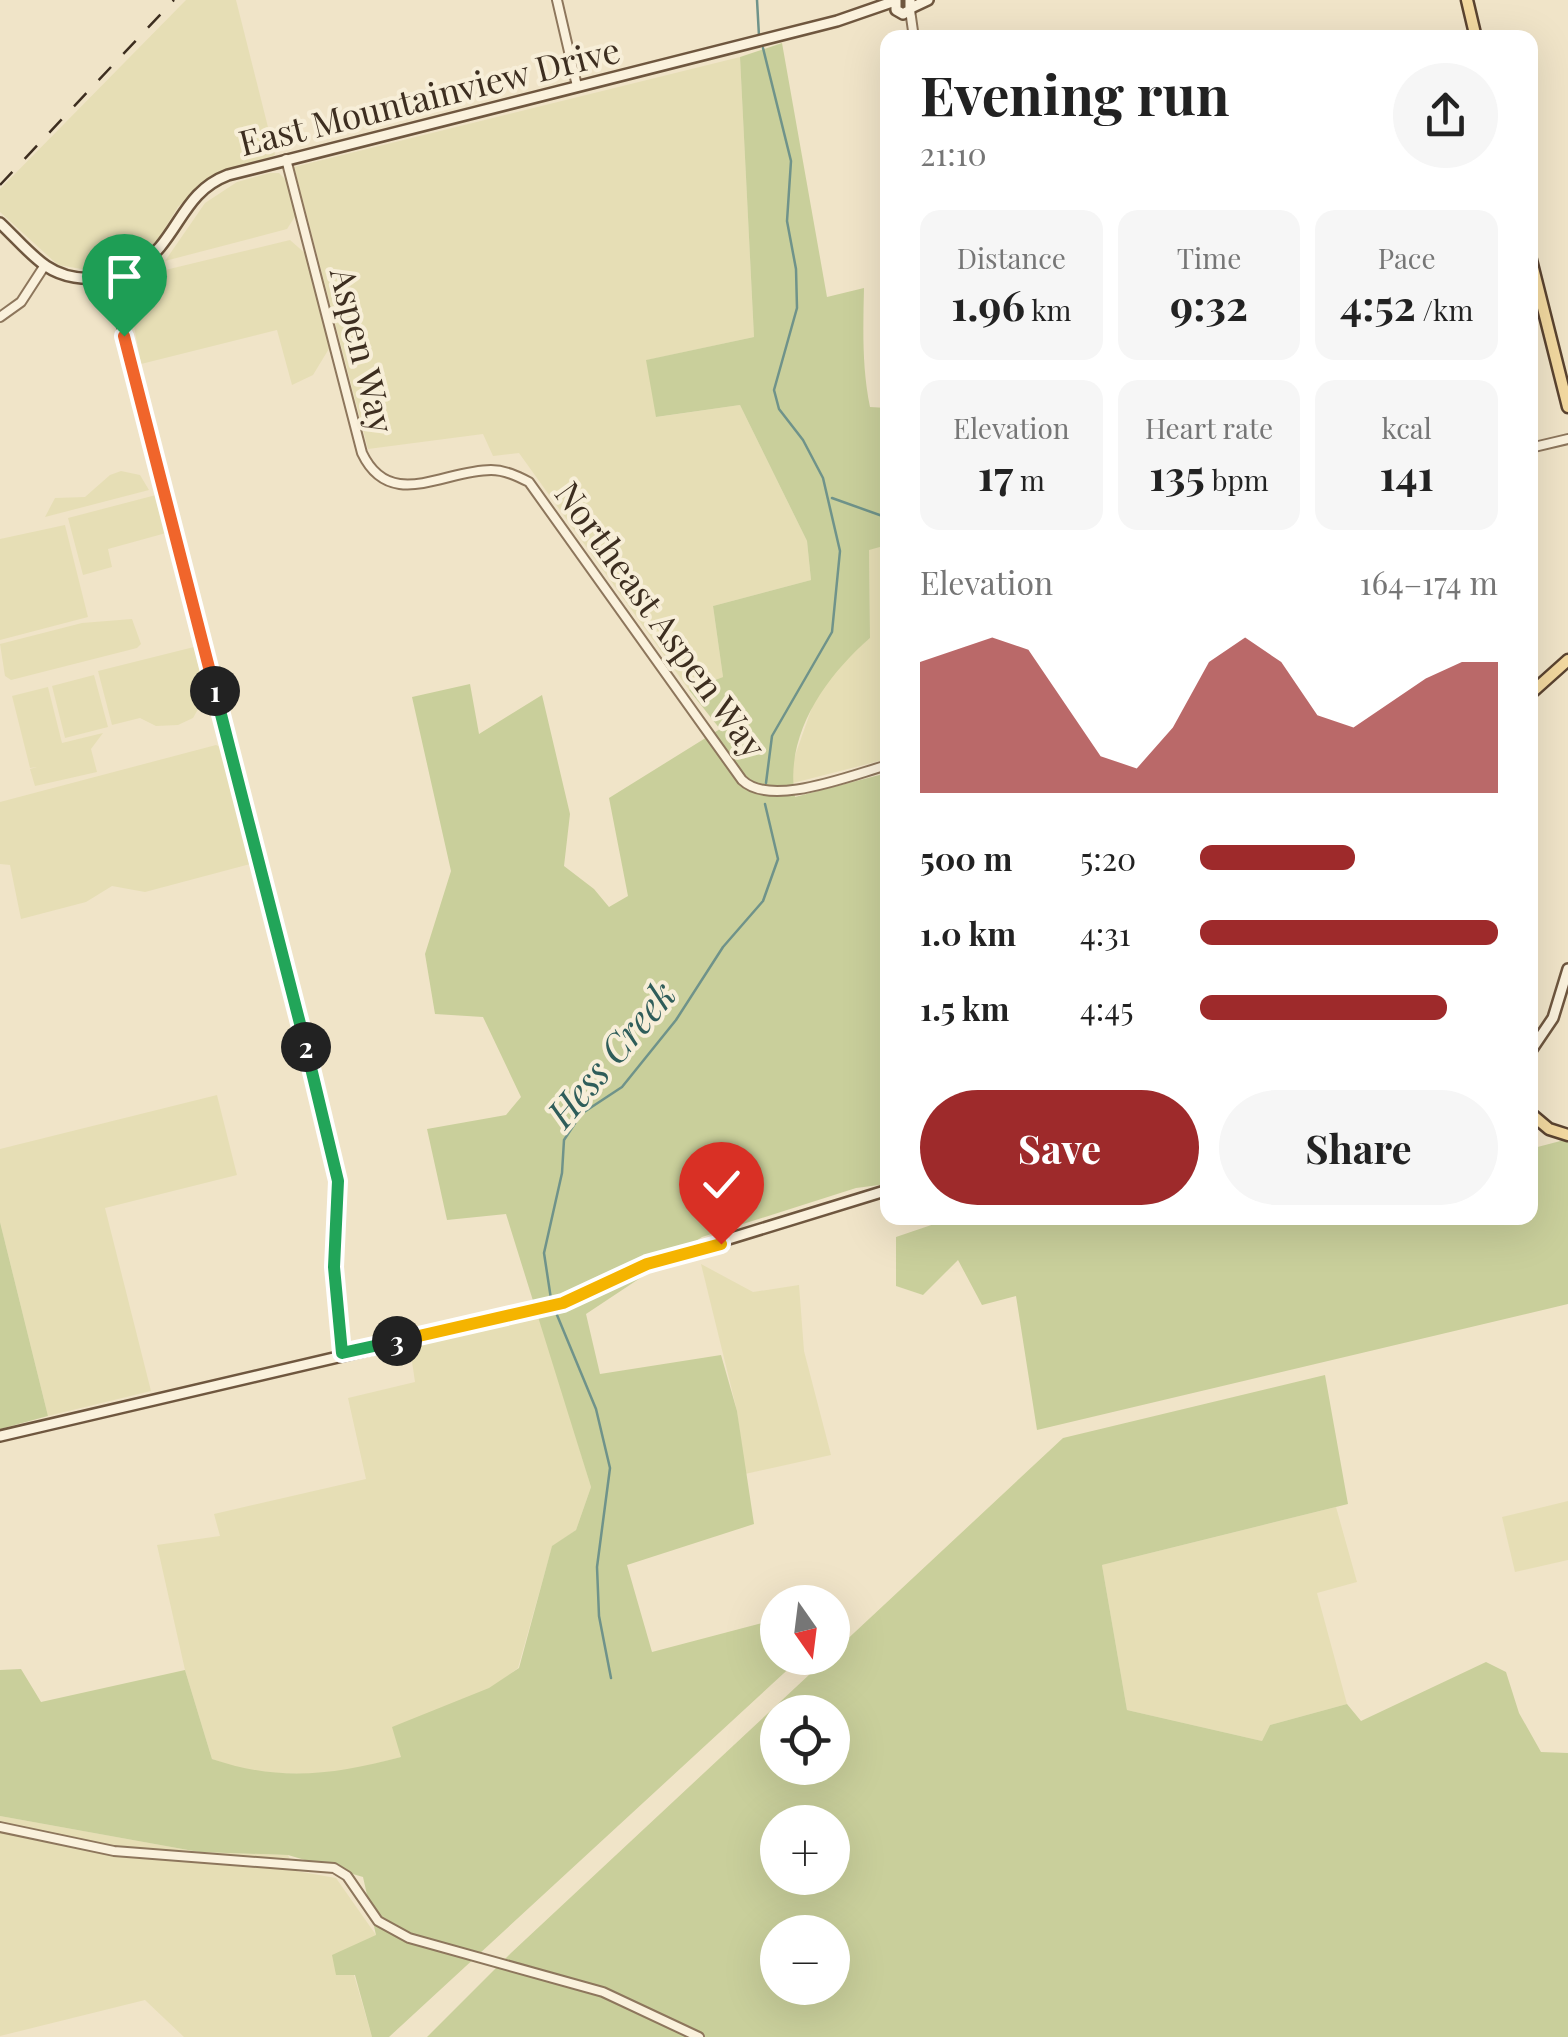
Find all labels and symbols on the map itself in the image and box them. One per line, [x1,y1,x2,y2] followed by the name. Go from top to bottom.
[234,25,624,165] street label: East Mountainview Drive
[82,234,167,337] pin
[321,261,407,438] street label: Aspen Way
[546,471,778,767] street label: Northeast Aspen Way
[190,666,240,716] pin: 1
[533,969,686,1138] water label: Hess Creek
[281,1022,331,1072] pin: 2
[679,1142,764,1245] pin
[372,1316,422,1366] pin: 3
[760,1585,850,1675] north arrow

